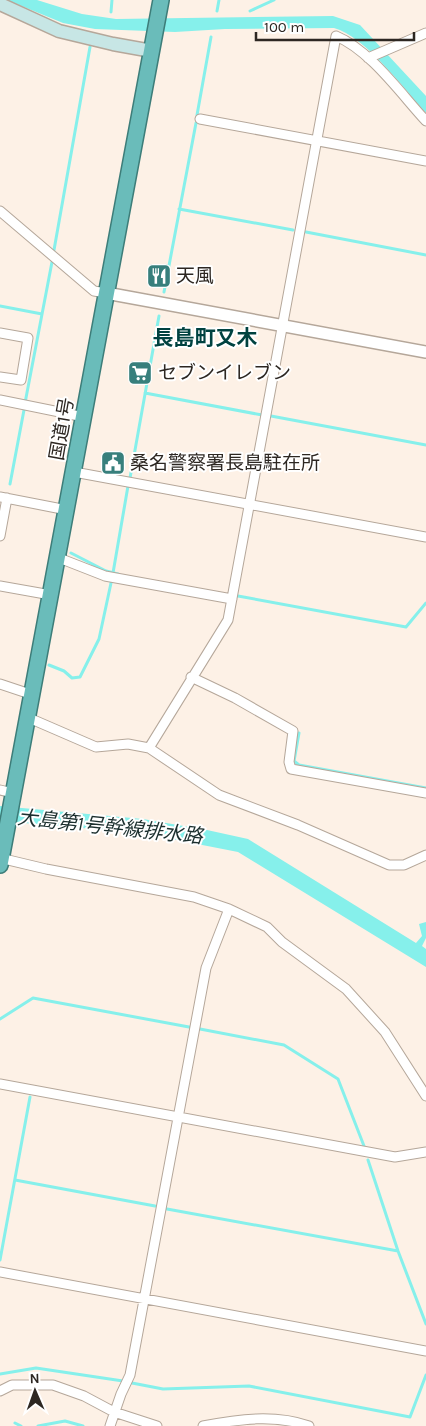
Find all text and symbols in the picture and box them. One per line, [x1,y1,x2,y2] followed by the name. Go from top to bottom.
[256,10,414,42] scale bar
[264,18,304,36] text: 100 m
[146,263,172,289] restaurant icon: 天風
[176,265,214,287] place label: 天風
[153,326,258,350] district label: 長島町又木
[127,360,153,386] supermarket icon: セブンイレブン
[158,362,291,384] place label: セブンイレブン
[46,396,78,462] street label: 国道1号
[100,450,126,476] public building icon: 桑名警察署長島駐在所
[130,452,320,474] place label: 桑名警察署長島駐在所
[16,806,206,848] water label: 大島第1号幹線排水路
[10,1366,60,1416] north arrow
[29,1370,40,1387] text: N

